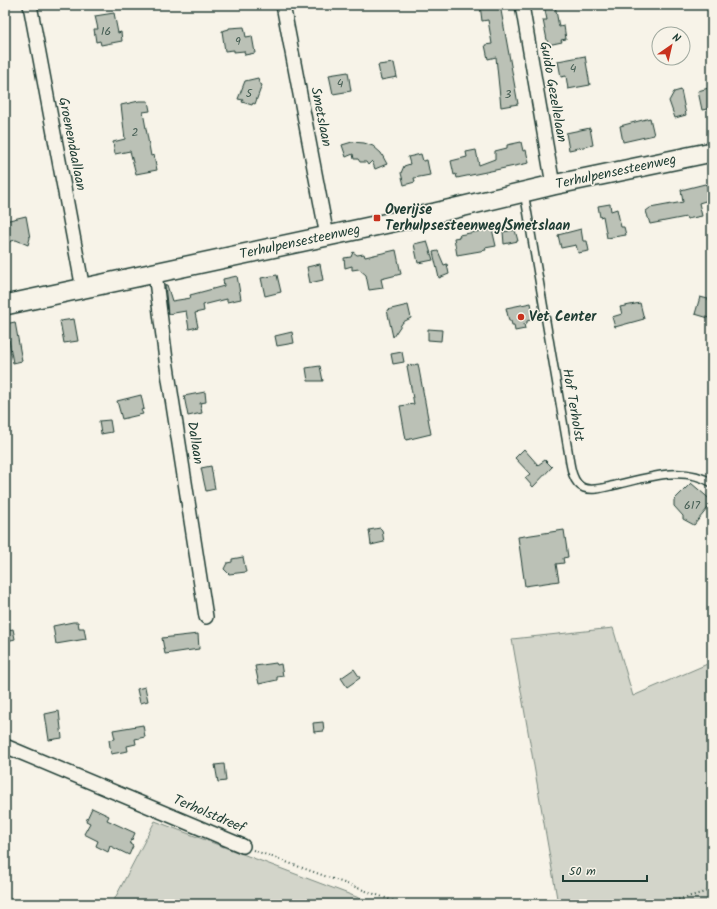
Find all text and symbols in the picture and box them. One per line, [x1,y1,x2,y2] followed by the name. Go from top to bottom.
[101,22,111,41] house number: 16
[651,26,691,66] north arrow
[668,29,684,48] text: N
[235,32,241,51] house number: 9
[533,40,573,144] street label: Guido Gezellelaan
[570,59,577,78] house number: 4
[337,74,344,93] house number: 4
[246,84,254,103] house number: 5
[304,85,338,149] street label: Smetslaan
[505,85,512,104] house number: 3
[52,95,92,193] street label: Groenendaallaan
[132,123,139,142] house number: 2
[554,148,678,196] street label: Terhulpensesteenweg
[385,199,570,237] place label: Overijse Terhulpsesteenweg/Smetslaan
[372,213,382,223] marker: Overijse Terhulpsesteenweg/Smetslaan
[238,218,362,266] street label: Terhulpensesteenweg
[529,306,597,328] place label: Vet Center
[516,312,526,322] marker: Vet Center
[556,367,590,444] street label: Hof Terholst
[181,420,209,466] street label: Dallaan
[684,496,700,515] house number: 617
[169,789,250,840] street label: Terholstdreef
[563,857,647,883] scale bar
[569,862,596,881] text: 50 m

